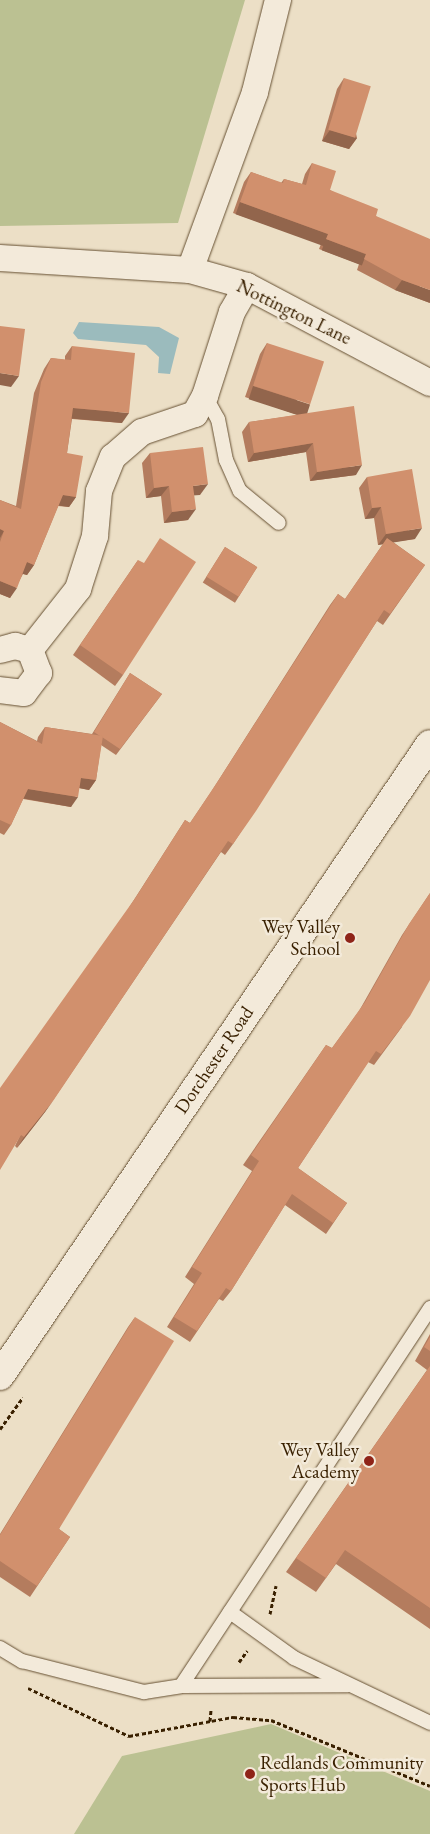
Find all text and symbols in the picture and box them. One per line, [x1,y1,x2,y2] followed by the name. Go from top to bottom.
[233,274,355,350] street label: Nottington Lane
[262,916,340,960] place label: Wey Valley School
[344,932,356,944] marker: Wey Valley School
[170,1002,258,1118] street label: Dorchester Road
[281,1439,359,1483] place label: Wey Valley Academy
[363,1455,375,1467] marker: Wey Valley Academy
[260,1752,424,1796] place label: Redlands Community Sports Hub
[244,1768,256,1780] marker: Redlands Community Sports Hub

